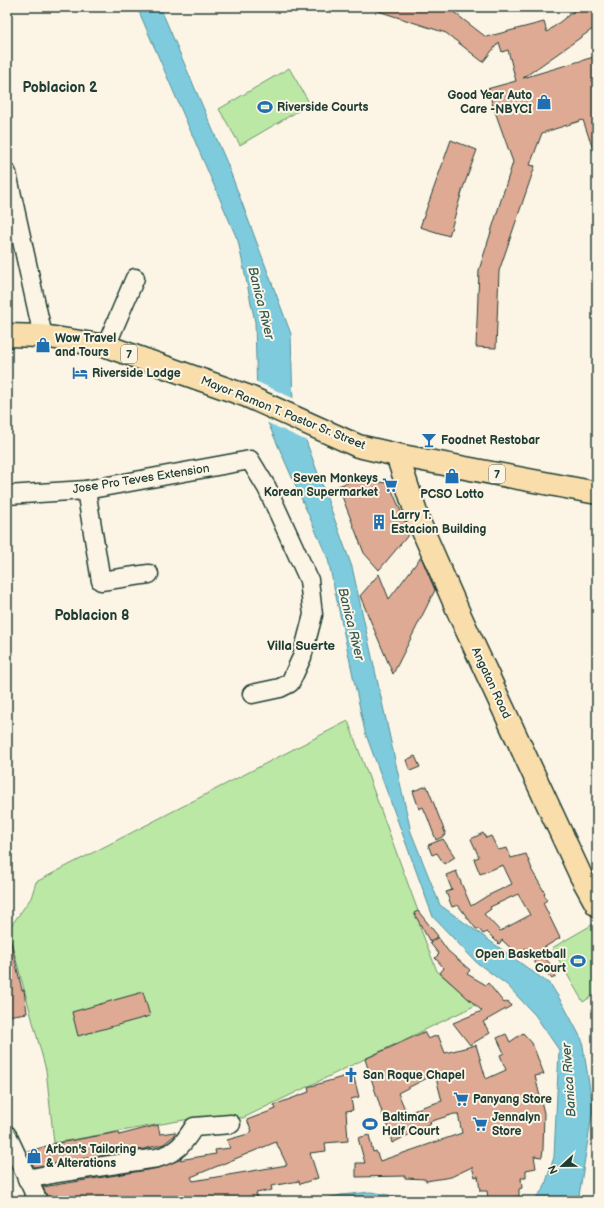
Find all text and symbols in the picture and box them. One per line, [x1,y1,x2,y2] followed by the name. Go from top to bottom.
[23,79,98,96] district label: Poblacion 2
[448,88,532,117] place label: Good Year Auto Care -NBYCI
[535,93,553,111] shop icon: Good Year Auto Care -NBYCI
[256,98,274,116] sports icon: Riverside Courts
[277,100,368,115] place label: Riverside Courts
[244,265,278,342] water label: Banica River
[55,331,116,360] place label: Wow Travel and Tours
[34,336,52,354] shop icon: Wow Travel and Tours
[121,345,137,363] road number: 7
[71,364,89,382] hotel icon: Riverside Lodge
[92,366,181,381] place label: Riverside Lodge
[198,373,368,453] street label: Mayor Ramon T. Pastor Sr. Street
[420,431,438,449] bar icon: Foodnet Restobar
[441,433,540,448] place label: Foodnet Restobar
[71,461,211,497] street label: Jose Pro Teves Extension
[489,465,505,483] road number: 7
[443,467,461,485] shop icon: PCSO Lotto
[264,471,378,500] place label: Seven Monkeys Korean Supermarket
[381,476,399,494] supermarket icon: Seven Monkeys Korean Supermarket
[420,487,484,502] place label: PCSO Lotto
[391,508,486,537] place label: Larry T. Estacion Building
[370,513,388,531] building icon: Larry T. Estacion Building
[334,586,368,663] water label: Banica River
[55,607,129,624] district label: Poblacion 8
[267,638,336,654] district label: Villa Suerte
[468,645,514,721] street label: Angatan Road
[475,947,566,976] place label: Open Basketball Court
[569,952,587,970] sports icon: Open Basketball Court
[558,1041,580,1118] water label: Banica River
[342,1066,360,1084] church icon: San Roque Chapel
[363,1068,465,1083] place label: San Roque Chapel
[452,1090,470,1108] supermarket icon: Panyang Store
[473,1092,552,1107] place label: Panyang Store
[382,1110,440,1139] place label: Baltimar Half Court
[492,1110,541,1139] place label: Jennalyn Store
[361,1115,379,1133] sports icon: Baltimar Half Court
[471,1115,489,1133] supermarket icon: Jennalyn Store
[45,1142,136,1171] place label: Arbon's Tailoring & Alterations
[542,1146,582,1186] north arrow
[25,1147,43,1165] shop icon: Arbon's Tailoring & Alterations
[546,1163,561,1176] text: N

